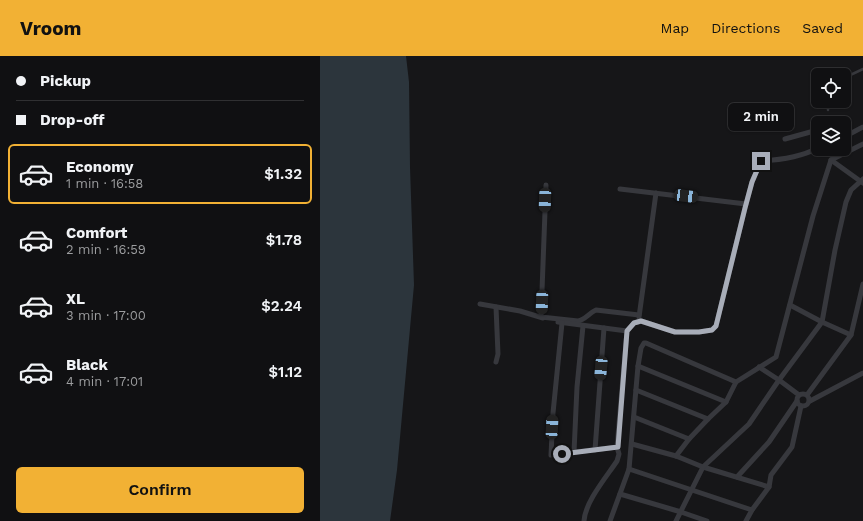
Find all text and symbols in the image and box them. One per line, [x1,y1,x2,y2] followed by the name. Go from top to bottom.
[20,17,81,40] text: Vroom
[661,20,689,36] text: Map
[711,20,780,36] text: Directions
[802,20,843,36] text: Saved
[811,68,851,156] map controls
[811,68,851,108] button: locate
[40,72,91,90] text: Pickup
[728,103,794,131] callout: 2 min
[743,109,779,124] text: 2 min
[40,111,105,129] text: Drop-off
[811,116,851,156] button: layers
[752,152,770,170] route end
[18,156,54,192] icon: car
[66,158,133,176] text: Economy
[264,165,302,183] text: $1.32
[66,176,143,191] text: 1 min · 16:58
[539,188,551,212] car
[673,189,699,203] car
[18,222,54,258] icon: car
[66,224,127,242] text: Comfort
[266,231,302,249] text: $1.78
[66,242,146,257] text: 2 min · 16:59
[18,288,54,324] icon: car
[66,290,85,308] text: XL
[536,290,548,314] car
[261,297,302,315] text: $2.24
[66,308,146,323] text: 3 min · 17:00
[18,354,54,390] icon: car
[66,356,108,374] text: Black
[594,356,608,380] car
[269,363,302,381] text: $1.12
[66,374,143,389] text: 4 min · 17:01
[545,415,559,439] car
[553,445,571,463] route start
[16,467,304,513] button: Confirm

